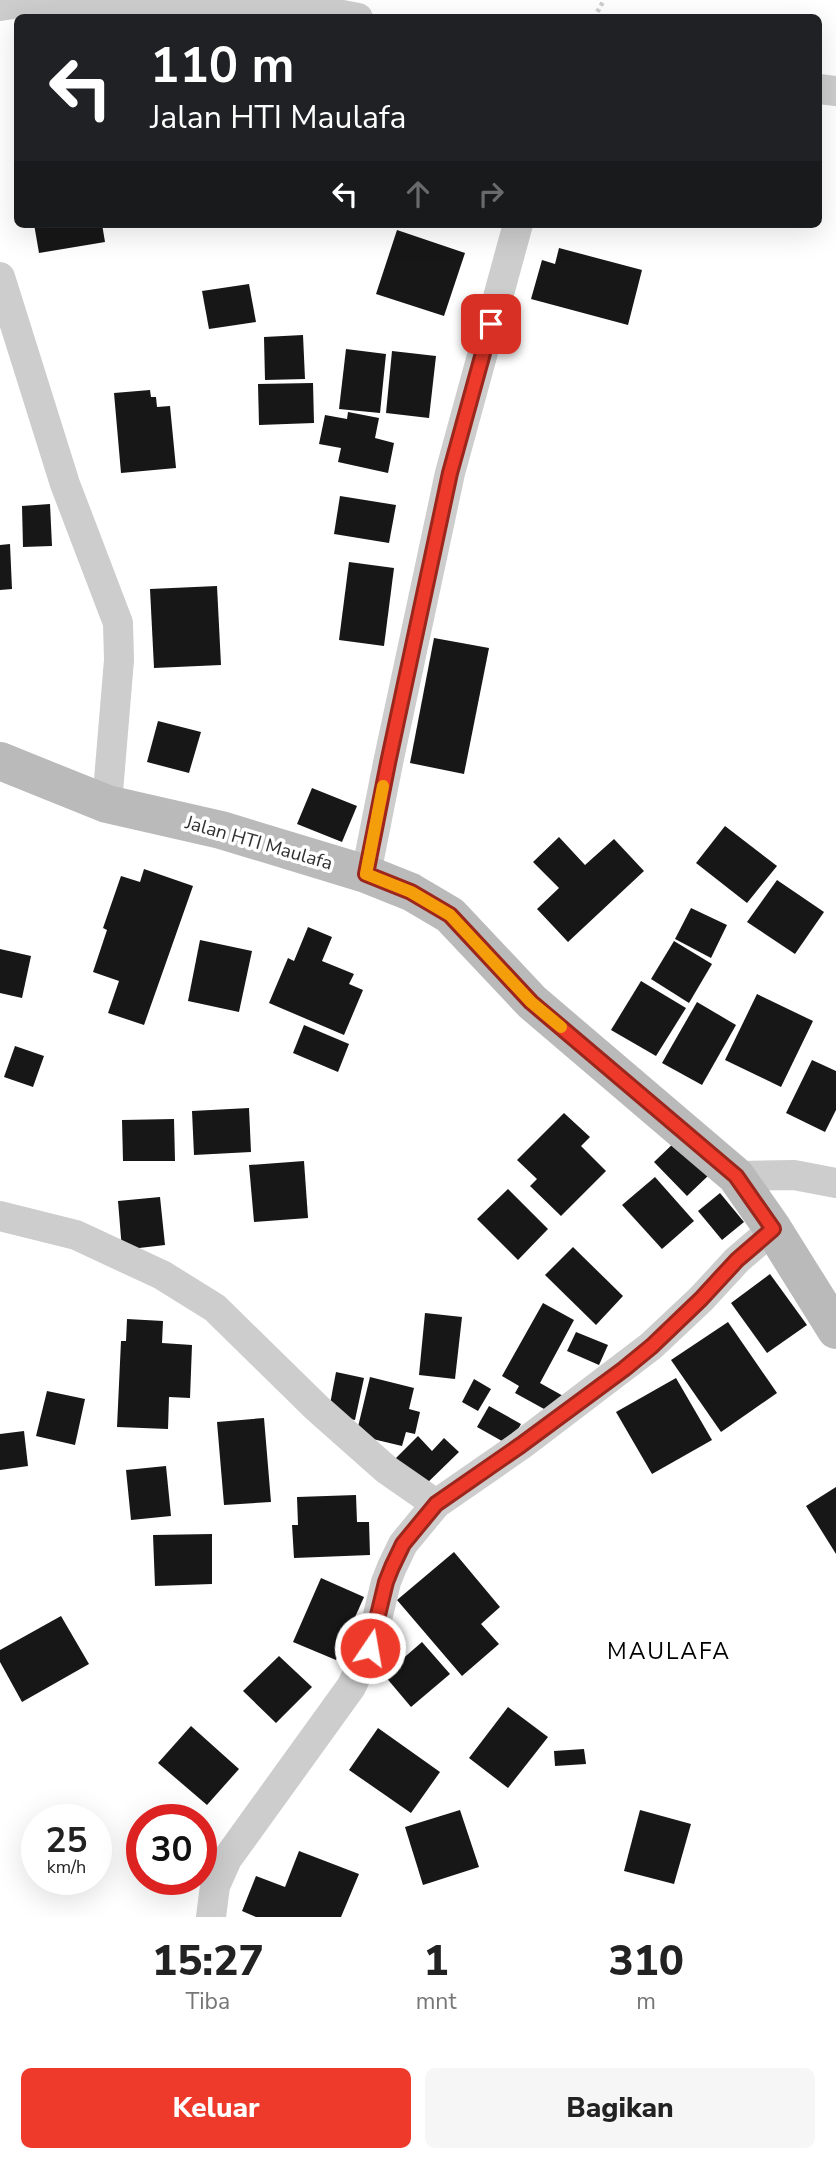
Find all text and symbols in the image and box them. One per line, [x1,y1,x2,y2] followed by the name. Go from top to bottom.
[150,32,294,99] text: 110 m
[35,42,126,133] icon: left
[150,96,406,139] text: Jalan HTI Maulafa
[326,175,364,213] icon: left
[399,175,437,213] icon: ahead
[472,175,510,213] icon: right
[461,294,521,354] pin
[472,305,510,343] icon: arrive
[181,809,336,876] street label: Jalan HTI Maulafa
[333,1611,407,1685] position arrow
[607,1636,731,1667] district label: MAULAFA
[126,1804,217,1895] speed limit sign: 30
[45,1817,88,1864] text: 25
[47,1855,86,1879] text: km/h
[152,1933,264,1990] text: 15:27
[423,1933,449,1990] text: 1
[608,1933,684,1990] text: 310
[185,1986,230,2017] text: Tiba
[416,1986,456,2017] text: mnt
[636,1986,656,2017] text: m
[21,2068,411,2148] button: Keluar
[425,2068,815,2148] button: Bagikan

